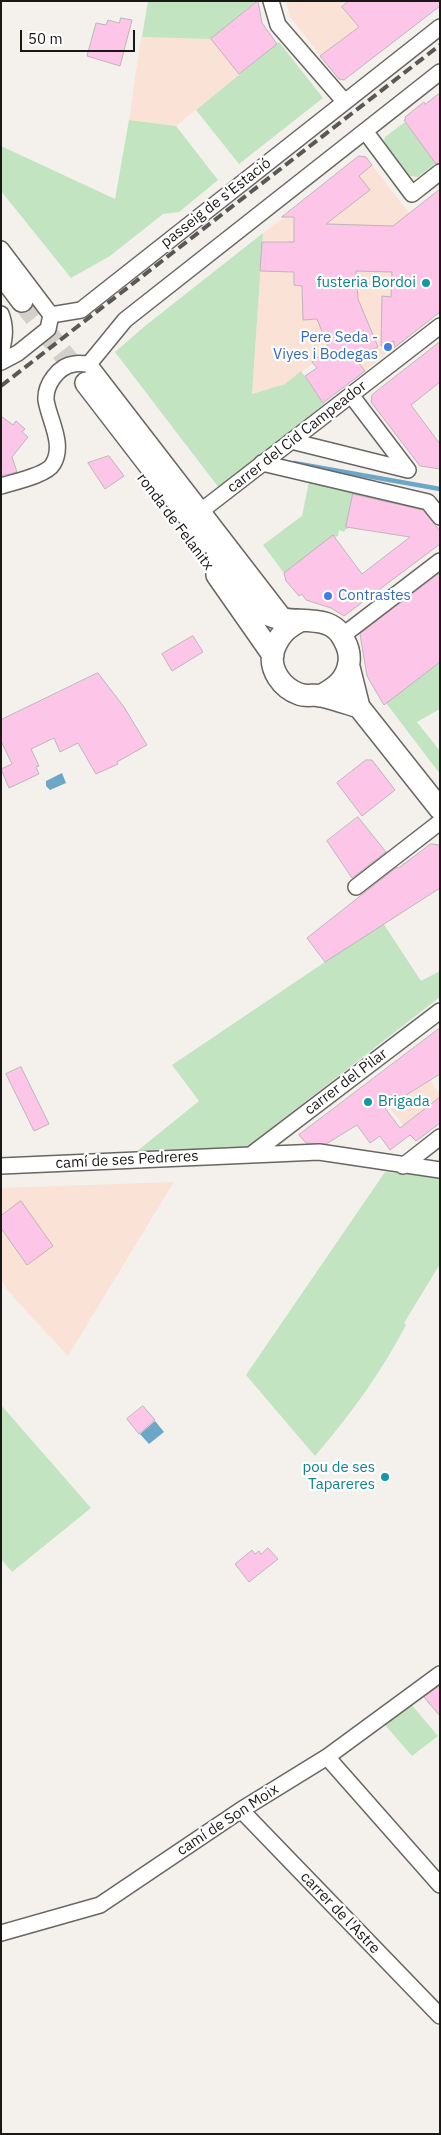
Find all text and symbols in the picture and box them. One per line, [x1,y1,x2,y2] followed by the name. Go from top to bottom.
[22,20,138,52] scale bar
[28,29,63,48] text: 50 m
[157,154,275,252] street label: passeig de s'Estació
[317,274,416,292] place label: fusteria Bordoi
[420,277,432,289] marker: fusteria Bordoi
[273,329,378,364] place label: Pere Seda - Viyes i Bodegas
[382,341,394,353] marker: Pere Seda - Viyes i Bodegas
[224,377,370,497] street label: carrer del Cid Campeador
[133,470,217,574] street label: ronda de Felanitx
[338,587,411,605] place label: Contrastes
[322,590,334,602] marker: Contrastes
[301,1045,391,1119] street label: carrer del Pilar
[378,1093,430,1111] place label: Brigada
[362,1096,374,1108] marker: Brigada
[55,1147,199,1173] street label: camí de ses Pedreres
[303,1459,375,1494] place label: pou de ses Tapareres
[379,1471,391,1483] marker: pou de ses Tapareres
[174,1780,282,1860] street label: camí de Son Moix
[296,1868,384,1958] street label: carrer de l'Astre

